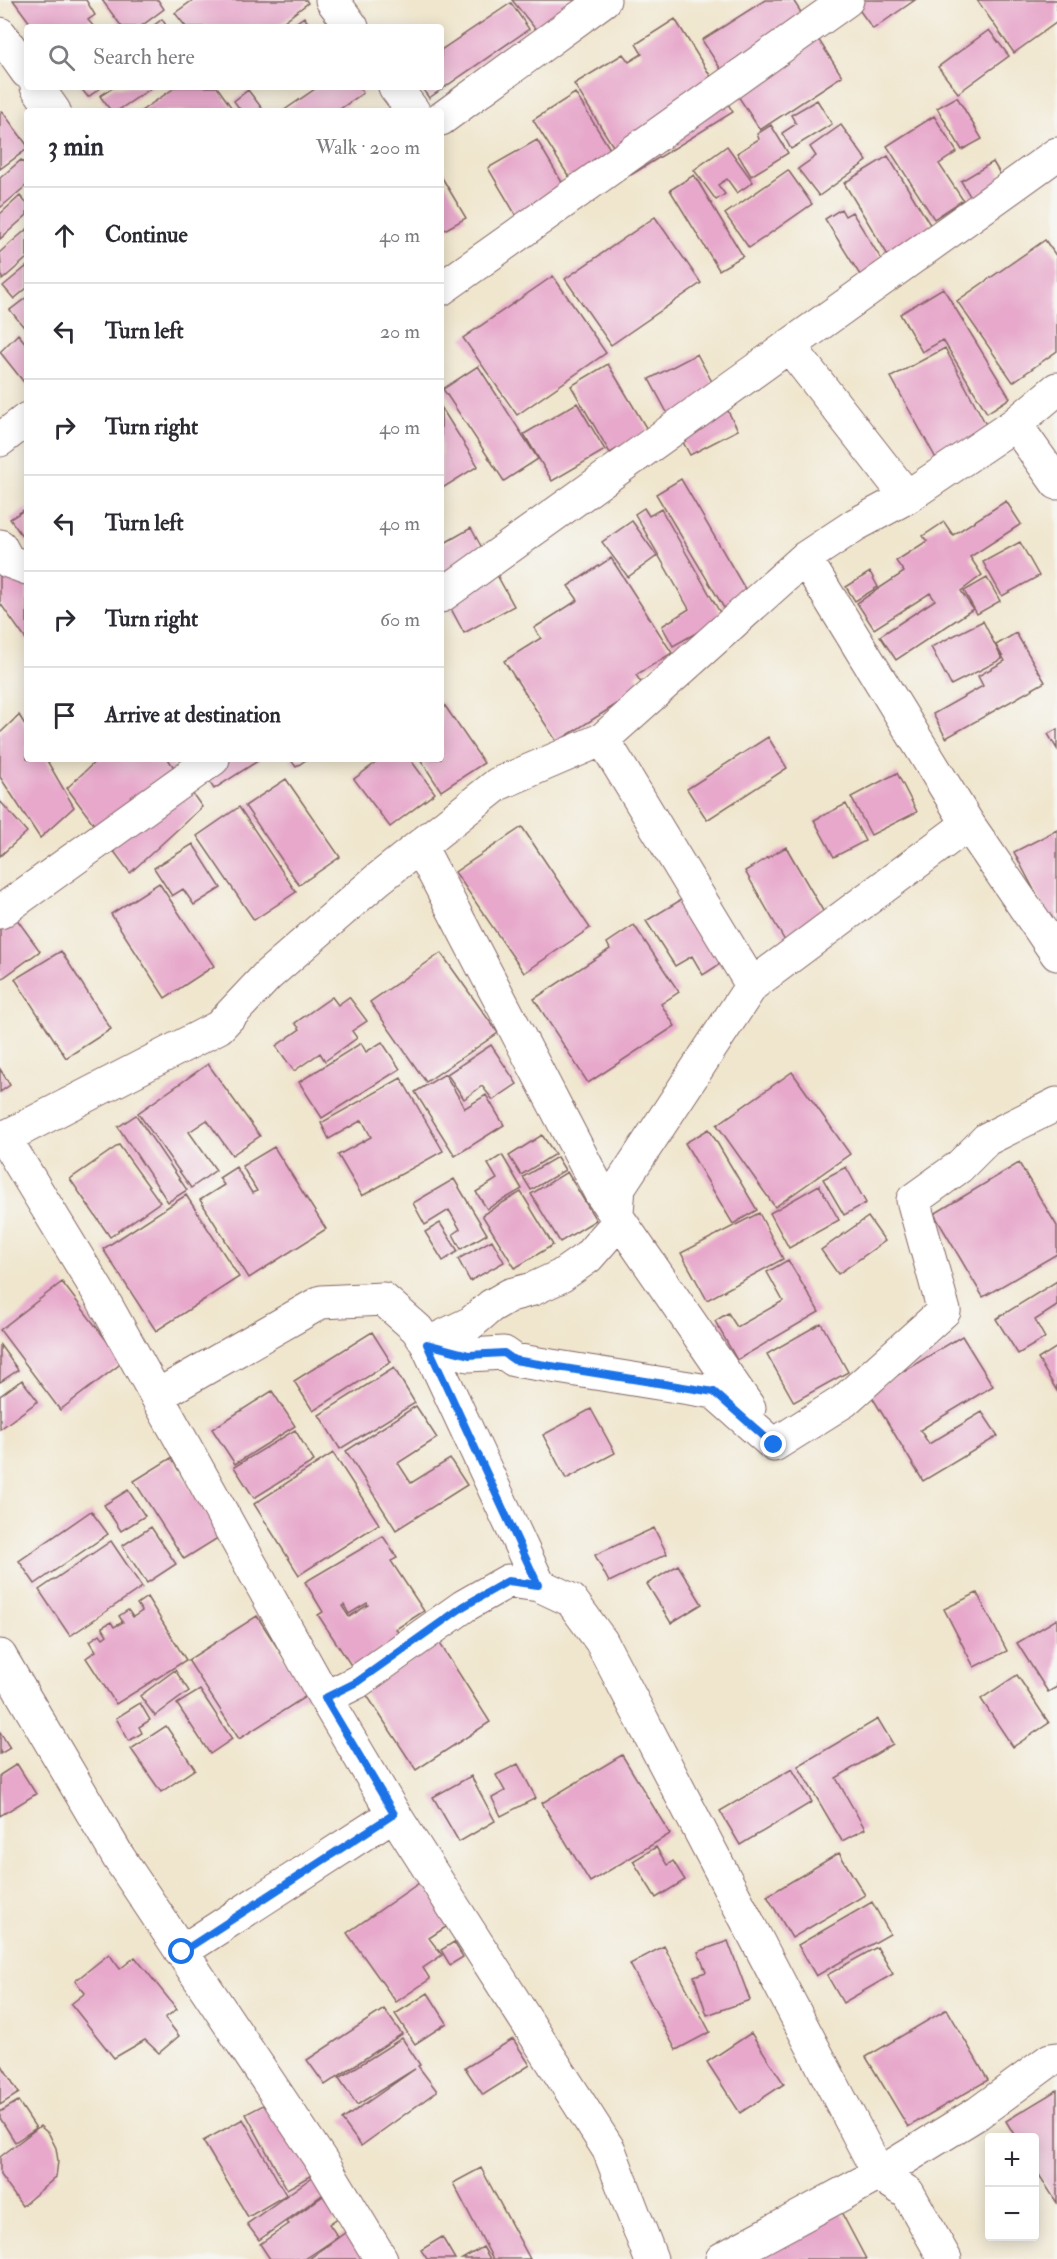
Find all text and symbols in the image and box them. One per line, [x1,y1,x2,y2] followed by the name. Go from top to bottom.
[24,24,444,90] search box
[45,41,78,74] icon: search
[93,43,195,71] text: Search here
[48,131,104,163] text: 3 min
[316,135,420,160] text: Walk · 200 m
[48,219,81,252] icon: ahead
[105,221,188,249] text: Continue
[379,223,420,248] text: 40 m
[48,315,81,348] icon: left
[105,317,184,345] text: Turn left
[380,319,420,344] text: 20 m
[48,411,81,444] icon: right
[105,413,198,441] text: Turn right
[379,415,420,440] text: 40 m
[48,507,81,540] icon: left
[105,509,184,537] text: Turn left
[379,511,420,536] text: 40 m
[48,603,81,636] icon: right
[105,605,198,633] text: Turn right
[380,607,420,632] text: 60 m
[48,699,81,732] icon: arrive
[105,701,281,729] text: Arrive at destination
[760,1431,786,1457] route end
[168,1938,194,1964] route start
[985,2133,1039,2241] map controls
[985,2133,1039,2187] button: +
[985,2187,1039,2241] button: −

